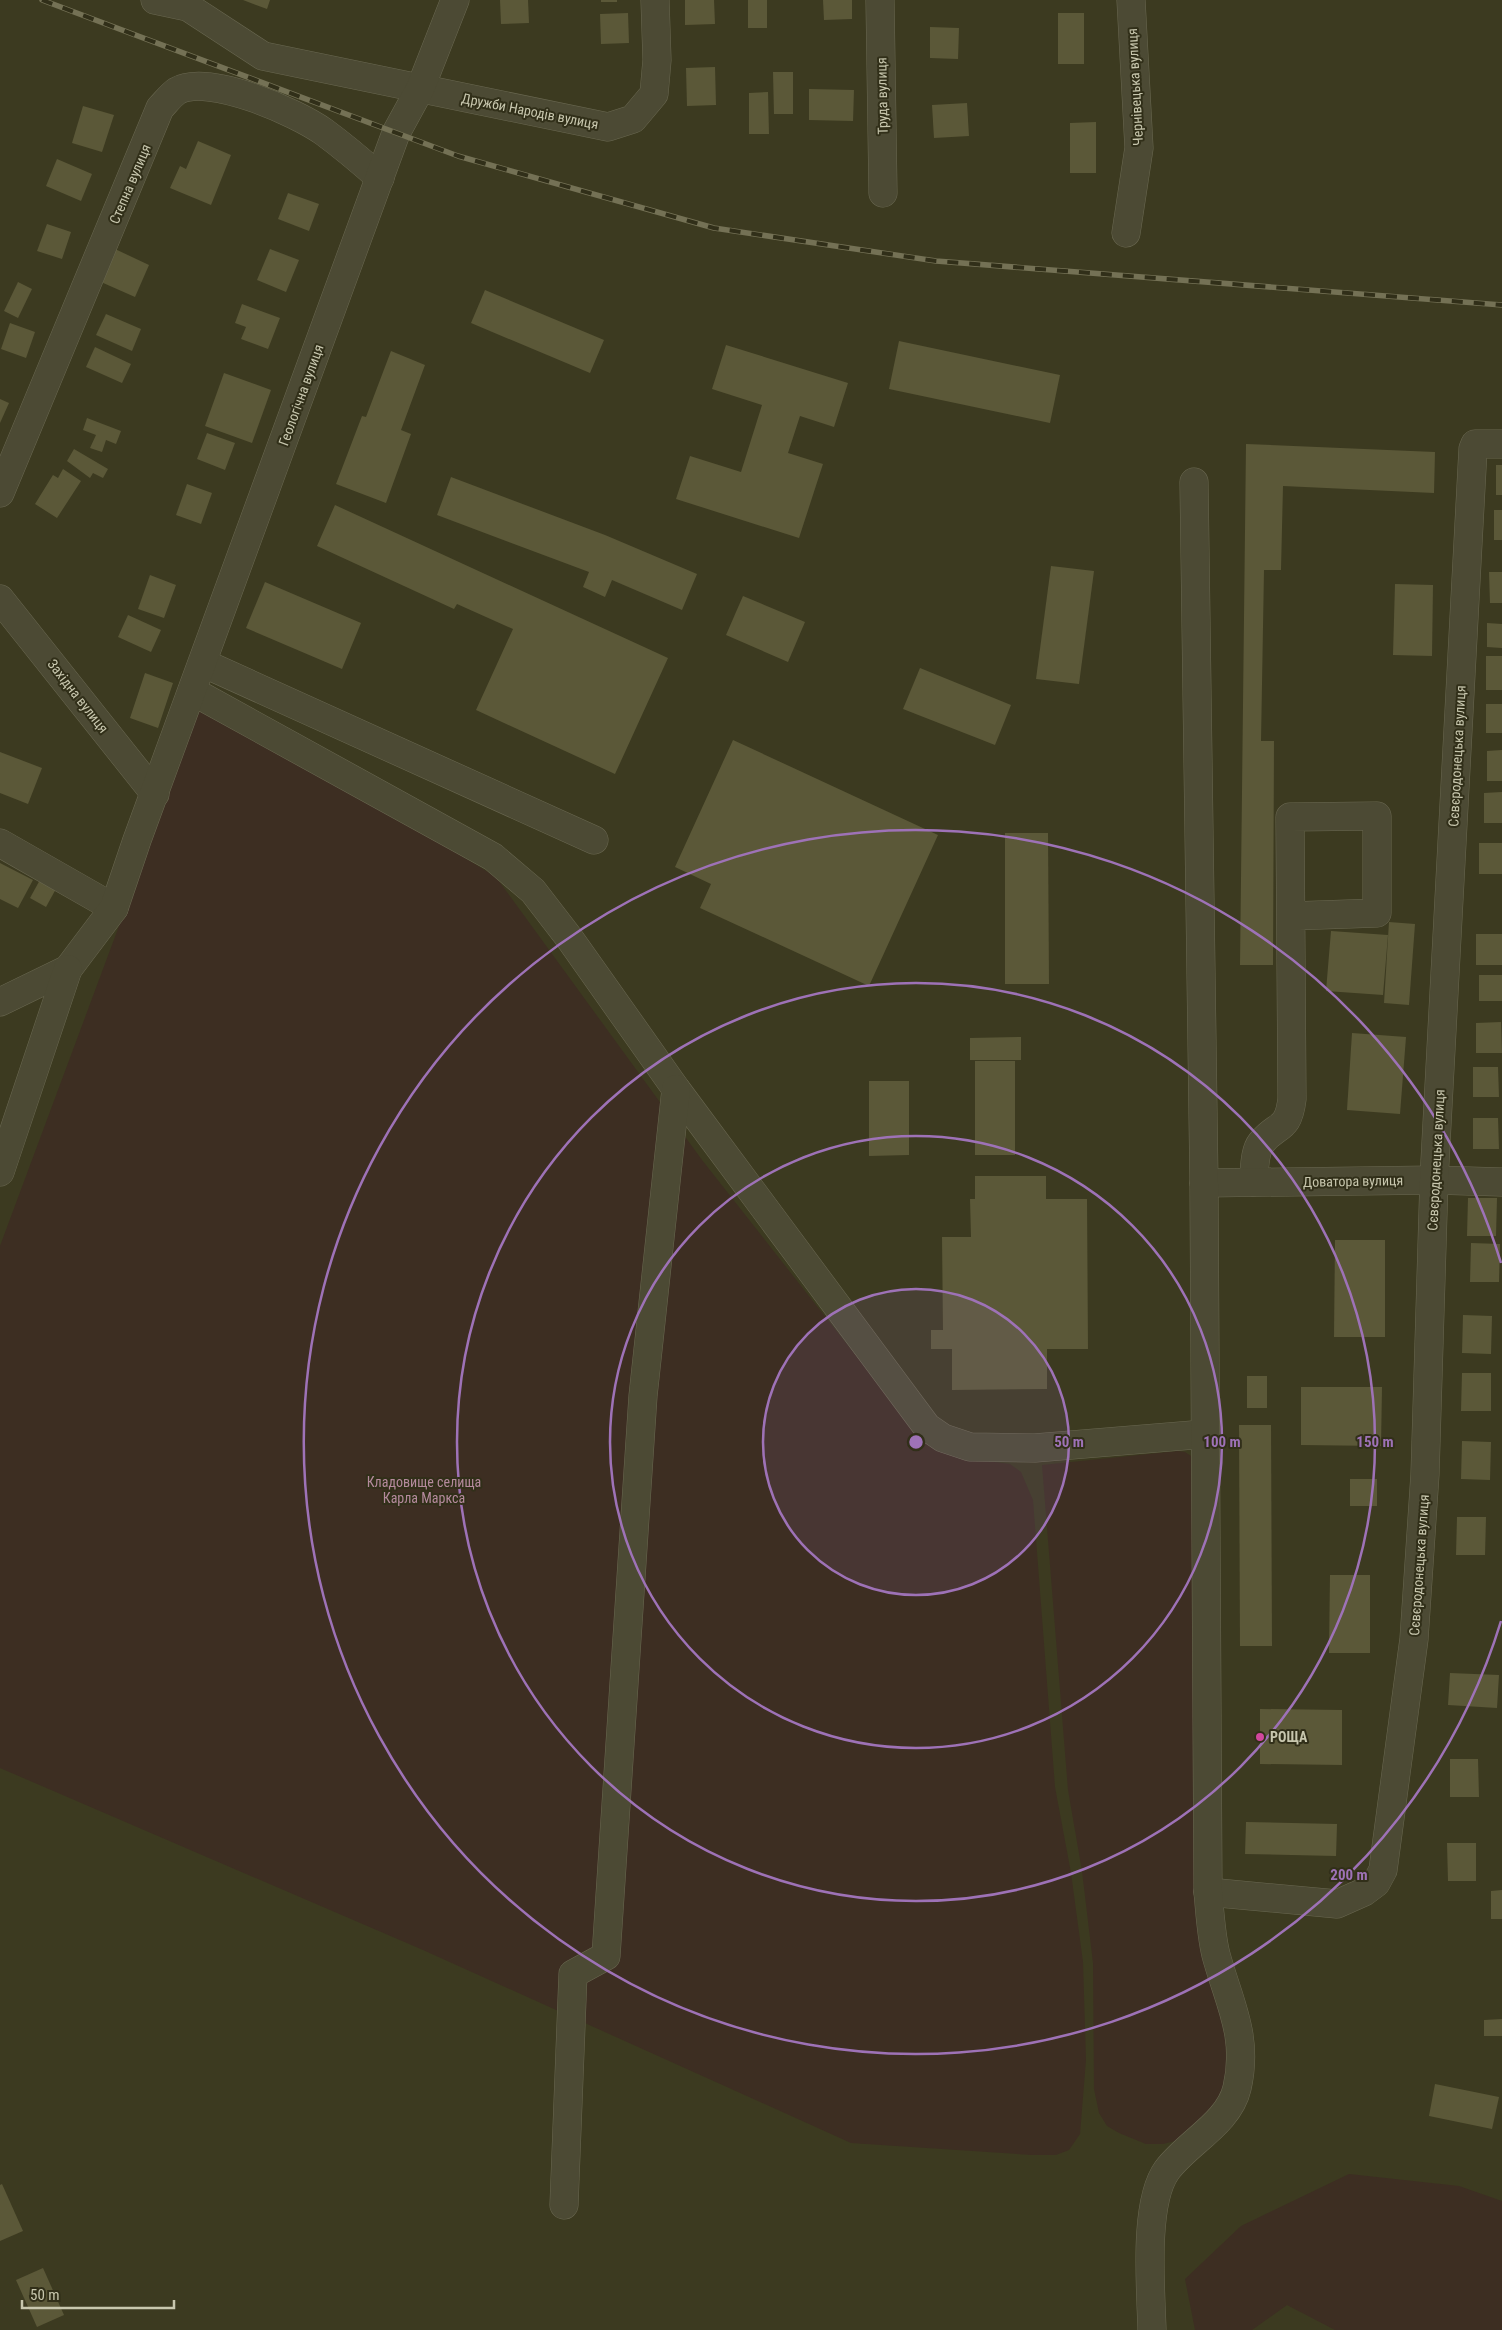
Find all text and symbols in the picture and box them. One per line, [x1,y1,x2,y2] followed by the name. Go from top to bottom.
[1124,28,1146,146] street label: Чернівецька вулиця
[873,57,891,135] street label: Труда вулиця
[460,90,600,132] street label: Дружби Народів вулиця
[106,142,154,226] street label: Степна вулиця
[275,342,327,448] street label: Геологічна вулиця
[44,656,112,736] street label: Західна вулиця
[1445,685,1469,827] street label: Сєвєродонецька вулиця
[1424,1089,1448,1231] street label: Сєвєродонецька вулиця
[1303,1172,1403,1190] street label: Доватора вулиця
[907,1433,925,1451] centre of rings
[1054,1433,1084,1451] text: 50 m
[1203,1433,1241,1451] text: 100 m
[1356,1433,1394,1451] text: 150 m
[367,1474,481,1506] park label: Кладовище селища Карла Маркса
[1406,1494,1432,1636] street label: Сєвєродонецька вулиця
[1270,1729,1308,1745] place label: РОЩА
[1254,1731,1266,1743] marker: РОЩА
[1330,1866,1368,1884] text: 200 m
[22,2278,175,2310] scale bar
[30,2286,60,2304] text: 50 m

